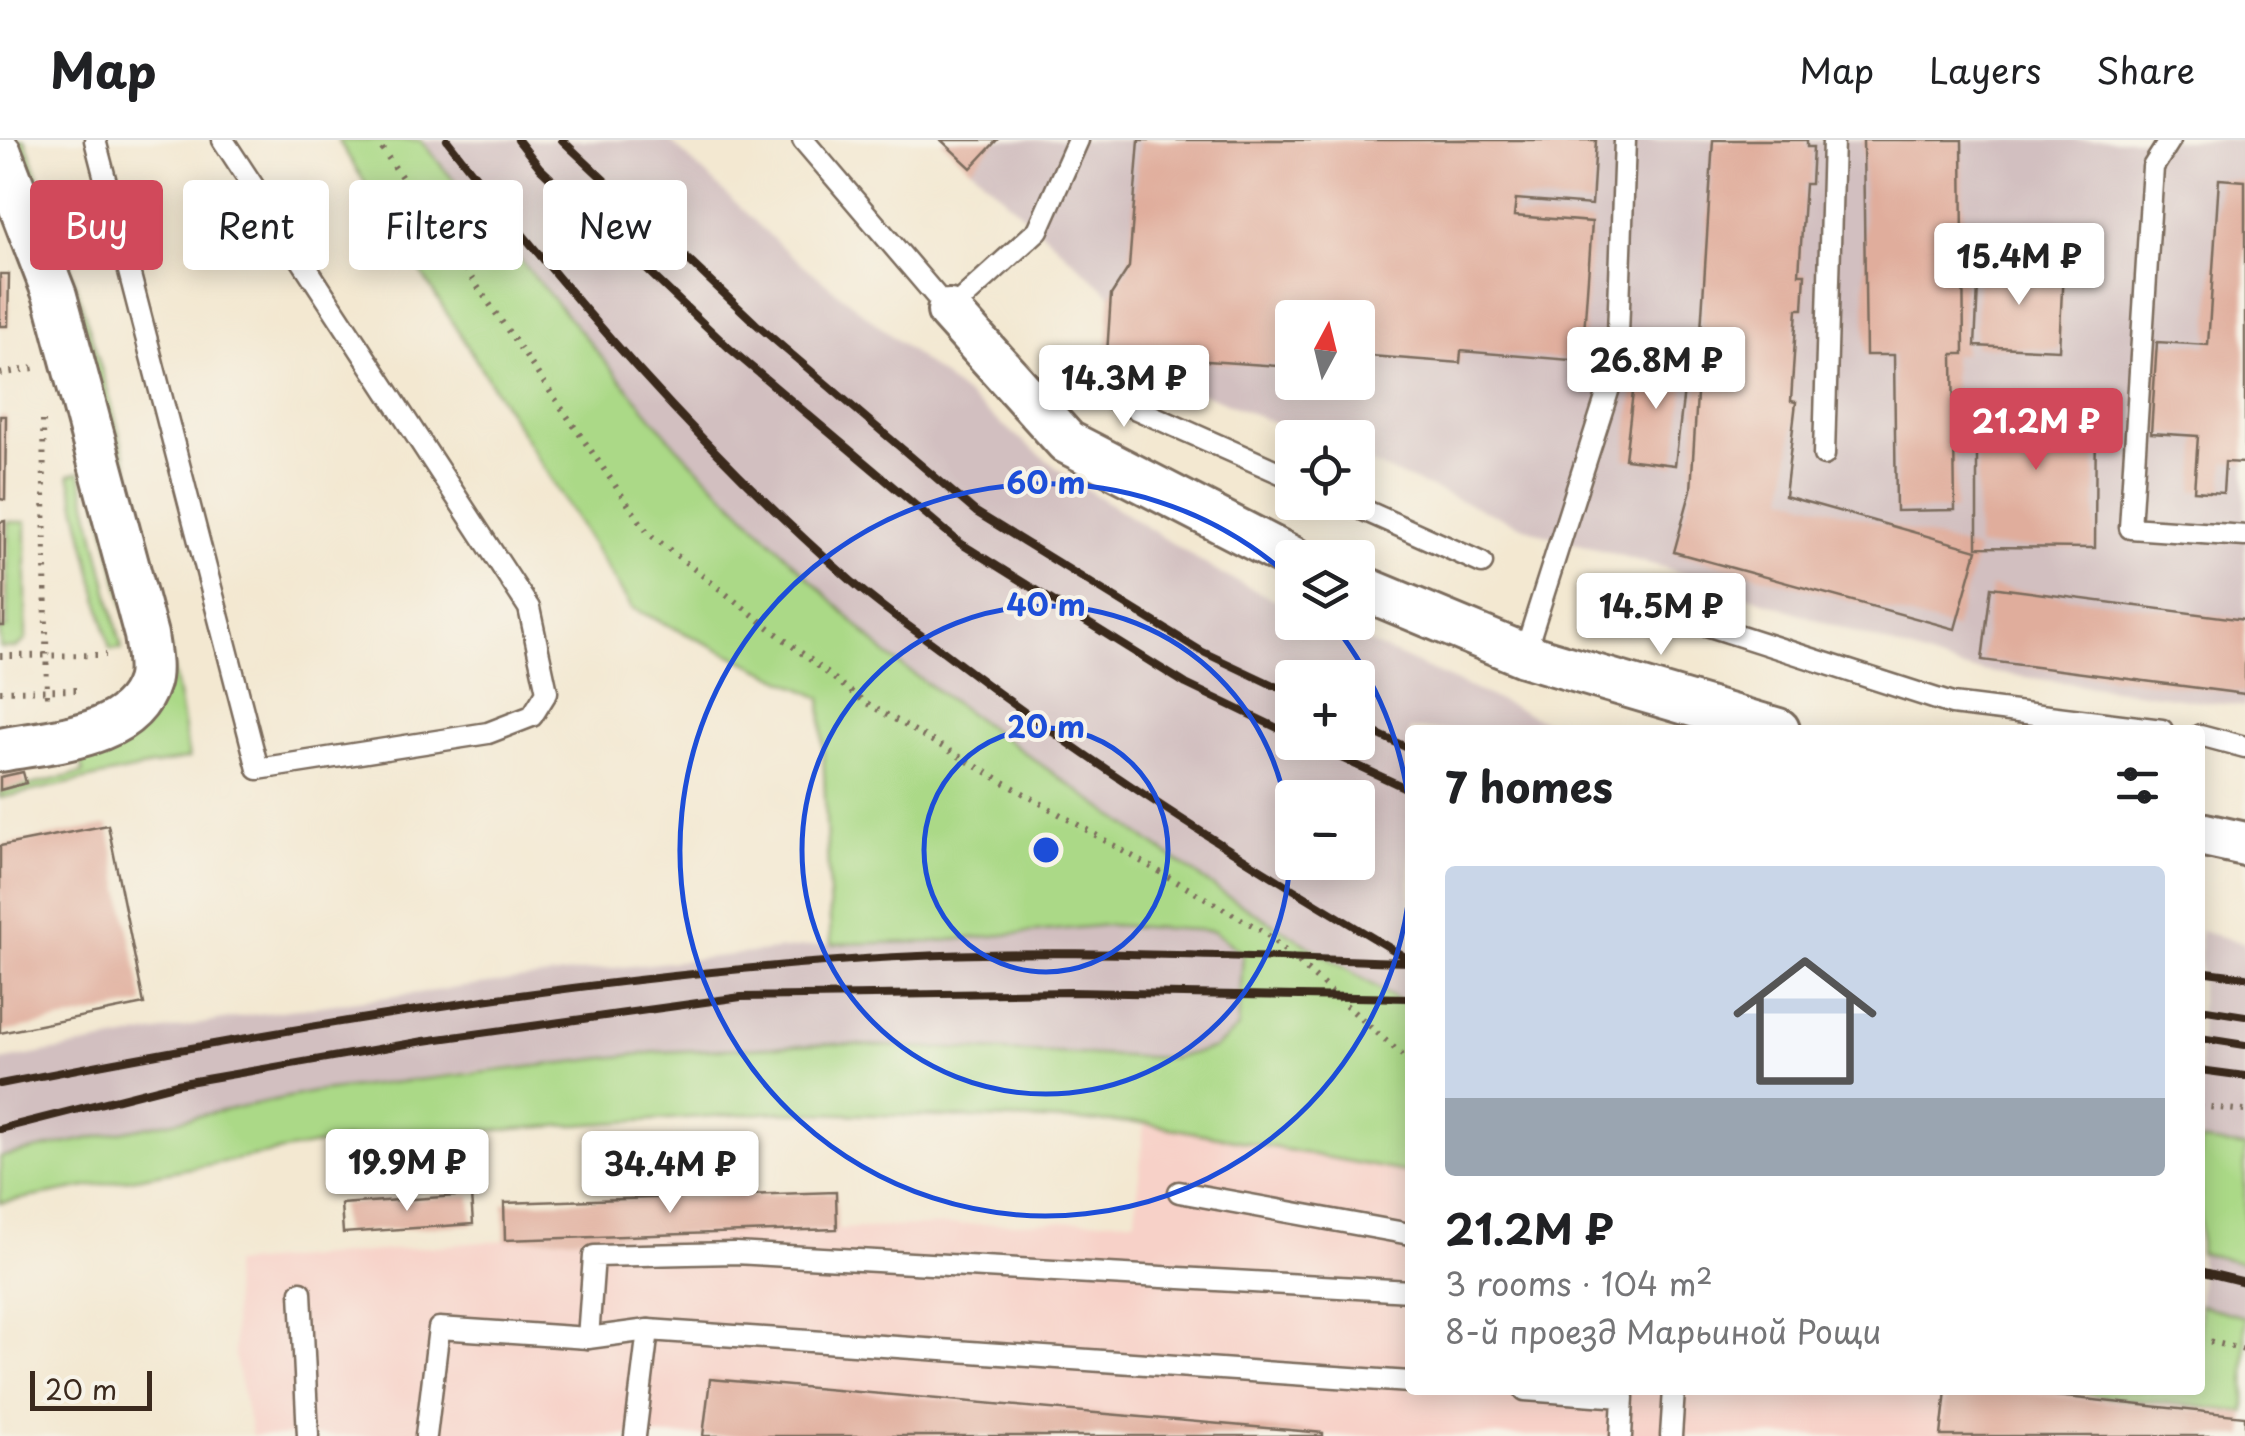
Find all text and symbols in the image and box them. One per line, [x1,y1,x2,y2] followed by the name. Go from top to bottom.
[50,33,156,105] text: Map
[1799,43,1874,96] text: Map
[1929,43,2041,96] text: Layers
[2096,43,2195,96] text: Share
[30,180,163,270] chip: Buy
[183,180,329,270] chip: Rent
[349,180,523,270] chip: Filters
[543,180,687,270] chip: New
[1927,223,2111,308] pin: 15.4M ₽
[1956,231,2082,279] text: 15.4M ₽
[1275,300,1375,400] north arrow
[1275,300,1375,880] map controls
[1564,327,1748,412] pin: 26.8M ₽
[1589,335,1723,383] text: 26.8M ₽
[1032,345,1216,430] pin: 14.3M ₽
[1061,353,1187,401] text: 14.3M ₽
[1944,388,2128,473] pin: 21.2M ₽
[1972,396,2100,444] text: 21.2M ₽
[1275,420,1375,520] button: locate
[1006,459,1086,504] text: 60 m
[1275,540,1375,640] button: layers
[1569,573,1753,658] pin: 14.5M ₽
[1006,581,1086,626] text: 40 m
[1599,581,1723,629] text: 14.5M ₽
[1275,660,1375,760] button: +
[1007,703,1085,748] text: 20 m
[1445,754,1613,817] text: 7 homes
[2110,758,2165,813] icon: filters
[1275,780,1375,880] button: −
[1028,832,1064,868] centre of rings
[1715,931,1895,1111] icon: home
[315,1129,499,1214] pin: 19.9M ₽
[578,1131,762,1216] pin: 34.4M ₽
[348,1137,466,1185] text: 19.9M ₽
[604,1139,736,1187] text: 34.4M ₽
[1445,1196,1614,1259] text: 21.2M ₽
[1445,1259,1713,1307] text: 3 rooms · 104 m²
[1445,1307,1881,1355] text: 8-й проезд Марьиной Рощи
[30,1366,152,1410] scale bar
[45,1367,117,1410] text: 20 m

